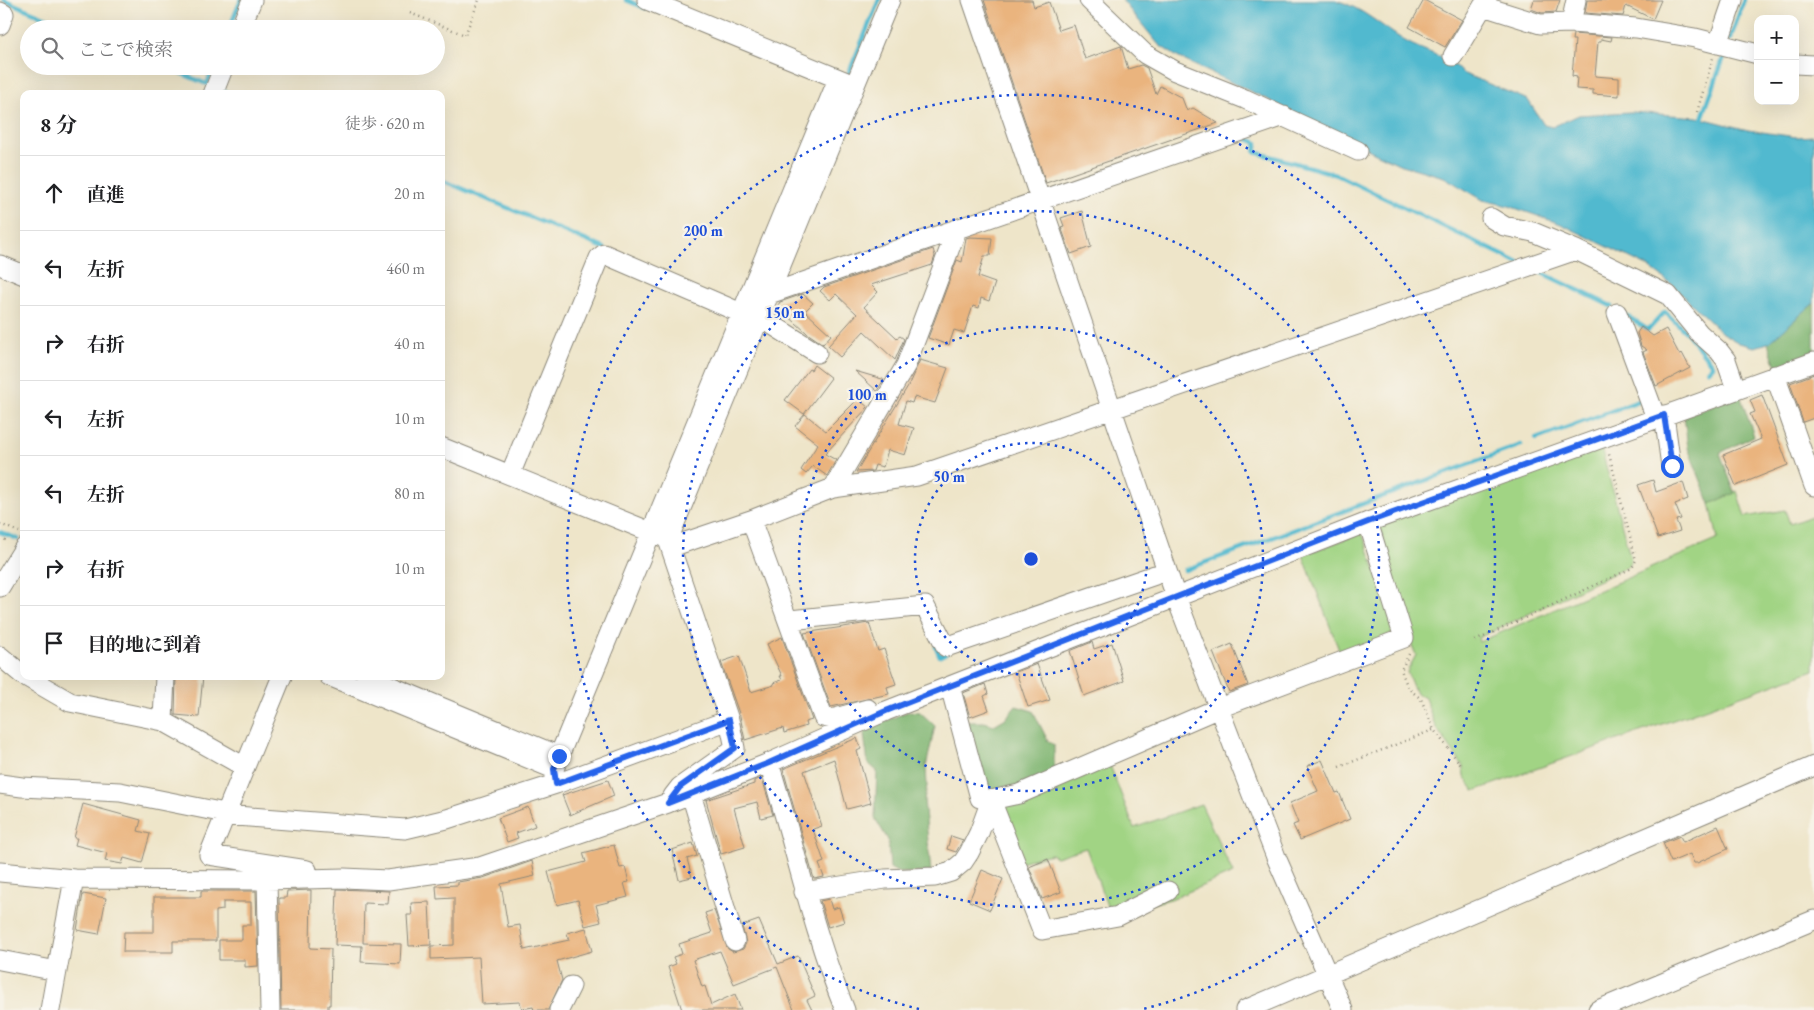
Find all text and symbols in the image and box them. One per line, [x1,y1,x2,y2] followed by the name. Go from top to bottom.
[1754,15,1799,105] map controls
[1754,15,1799,60] button: +
[20,20,445,75] search box
[38,34,66,62] icon: search
[78,37,173,62] text: ここで検索
[1754,60,1799,105] button: −
[40,111,77,138] text: 8 分
[345,113,425,134] text: 徒歩 · 620 m
[40,179,68,207] icon: ahead
[87,182,125,207] text: 直進
[394,183,425,204] text: 20 m
[683,221,723,240] text: 200 m
[40,254,68,282] icon: left
[87,257,125,282] text: 左折
[386,258,425,279] text: 460 m
[765,303,805,322] text: 150 m
[40,329,68,357] icon: right
[87,332,125,357] text: 右折
[394,333,425,354] text: 40 m
[847,385,887,404] text: 100 m
[40,404,68,432] icon: left
[87,407,125,432] text: 左折
[394,408,425,429] text: 10 m
[1661,455,1684,478] route start
[933,467,965,486] text: 50 m
[40,479,68,507] icon: left
[87,482,125,507] text: 左折
[394,483,425,504] text: 80 m
[1022,550,1040,568] centre of rings
[40,554,68,582] icon: right
[87,557,125,582] text: 右折
[394,558,425,579] text: 10 m
[40,629,68,657] icon: arrive
[87,632,201,657] text: 目的地に到着
[548,745,571,768] route end

